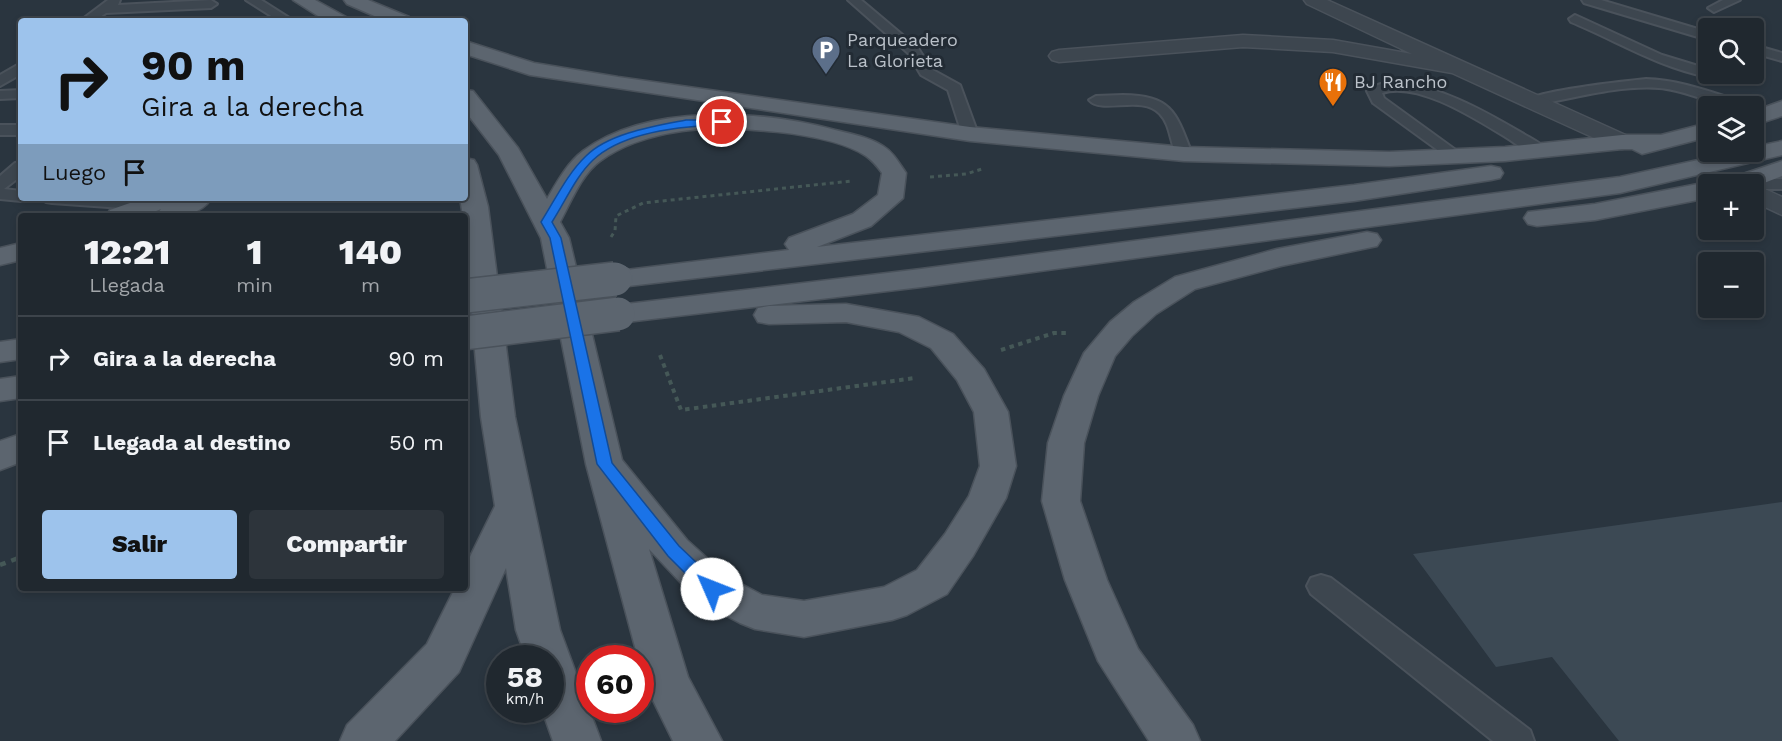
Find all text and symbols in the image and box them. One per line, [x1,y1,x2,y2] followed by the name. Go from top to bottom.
[1698,18,1764,318] map controls
[1698,18,1764,84] button: search
[847,29,958,71] place label: Parqueadero La Glorieta
[810,34,842,76] parking icon: Parqueadero La Glorieta
[141,41,245,90] text: 90 m
[42,42,120,120] icon: right
[1317,66,1349,108] restaurant icon: BJ Rancho
[1354,71,1447,92] place label: BJ Rancho
[141,91,364,123] text: Gira a la derecha
[696,96,747,147] pin
[1698,96,1764,162] button: layers
[705,105,738,138] icon: arrive
[118,156,151,189] icon: arrive
[42,160,106,185] text: Luego
[1698,174,1764,240] button: +
[84,231,170,273] text: 12:21
[247,231,263,273] text: 1
[339,231,402,273] text: 140
[1698,252,1764,318] button: −
[89,273,165,297] text: Llegada
[236,273,273,297] text: min
[361,273,380,297] text: m
[42,342,75,375] icon: right
[93,346,276,371] text: Gira a la derecha
[388,346,444,371] text: 90 m
[42,426,75,459] icon: arrive
[93,430,291,455] text: Llegada al destino
[389,430,444,455] text: 50 m
[42,510,237,579] button: Salir
[249,510,444,579] button: Compartir
[680,557,744,621] position arrow
[576,645,654,723] speed limit sign: 60
[507,659,543,694] text: 58
[506,690,544,708] text: km/h

